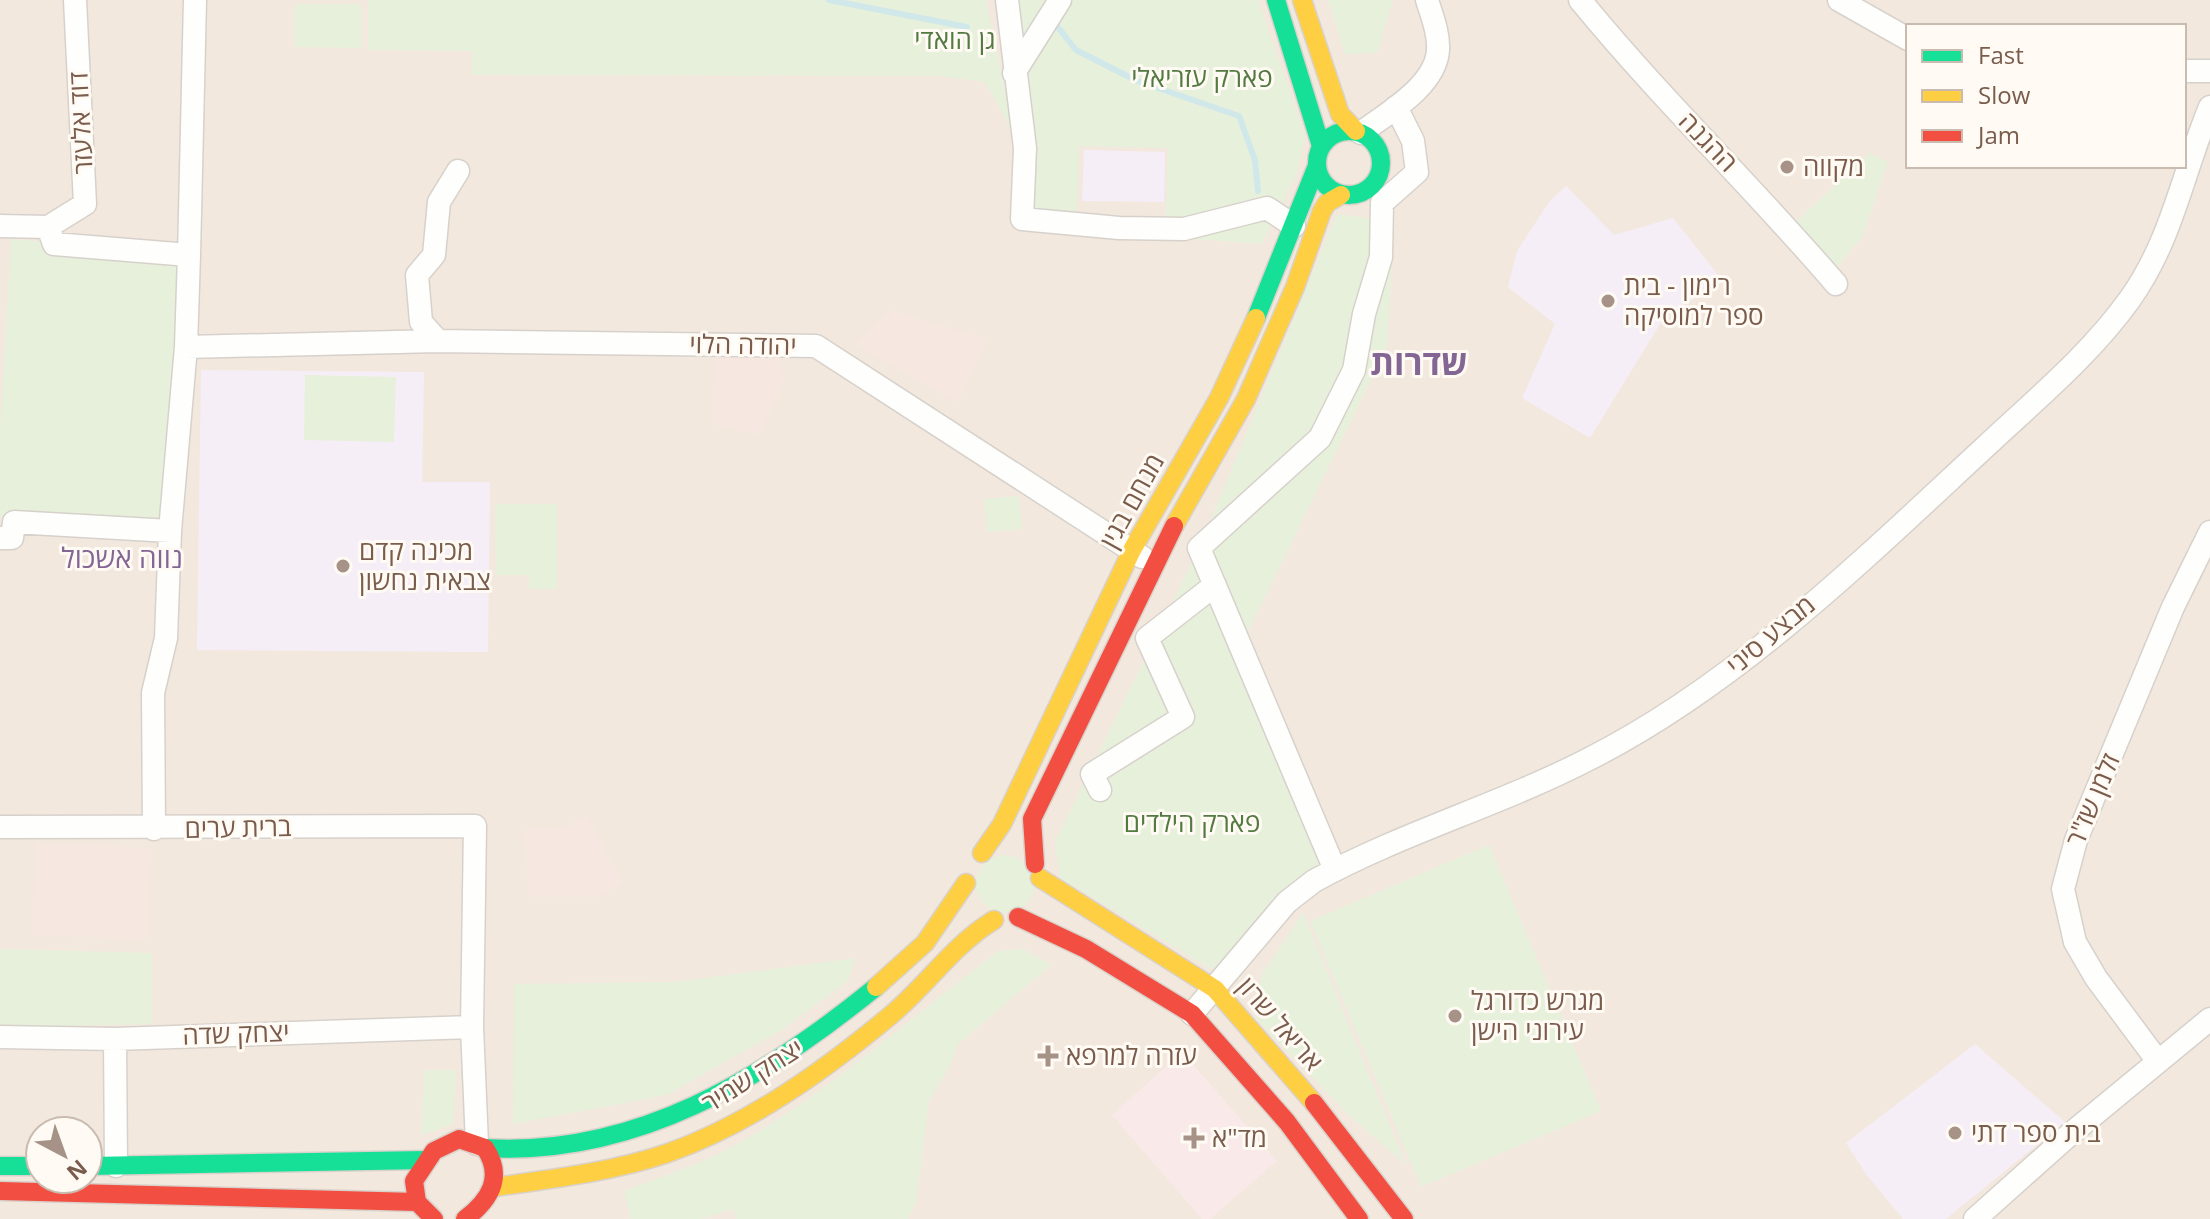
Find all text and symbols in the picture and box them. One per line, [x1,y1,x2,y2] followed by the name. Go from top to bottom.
[914,21,996,57] park label: גן הואדי
[1906,24,2186,168] legend
[1978,38,2024,71] text: Fast
[1131,59,1273,95] park label: פארק עזריאלי
[59,71,101,175] street label: דוד אלעזר
[1978,78,2031,111] text: Slow
[1671,103,1746,179] street label: ההגנה
[1976,118,2020,151] text: Jam
[1803,148,1864,184] place label: מקווה
[1778,158,1796,176] marker: מקווה
[1624,267,1764,333] place label: רימון - בית ספר למוסיקה
[1599,292,1617,310] marker: רימון - בית ספר למוסיקה
[689,325,797,363] street label: יהודה הלוי
[1370,339,1468,385] district label: שדרות
[1090,447,1172,555] street label: מנחם בגין
[359,532,491,598] place label: מכינה קדם צבאית נחשון
[61,538,183,576] district label: נווה אשכול
[334,557,352,575] marker: מכינה קדם צבאית נחשון
[1718,587,1822,682] street label: מבצע סיני
[2056,748,2128,852] street label: זלמן שז"ר
[1124,804,1260,840] park label: פארק הילדים
[184,808,292,846] street label: ברית ערים
[1230,969,1332,1078] street label: אריאל שרון
[1471,982,1604,1048] place label: מגרש כדורגל עירוני הישן
[1446,1007,1464,1025] marker: מגרש כדורגל עירוני הישן
[182,1013,290,1053] street label: יצחק שדה
[695,1030,810,1120] street label: יצחק שמיר
[1066,1037,1197,1073] place label: עזרה למרפא
[1037,1045,1059,1067] marker: עזרה למרפא
[1971,1114,2101,1150] place label: בית ספר דתי
[24,1115,104,1195] north arrow
[1212,1119,1267,1155] place label: מד"א
[1946,1124,1964,1142] marker: בית ספר דתי
[1183,1127,1205,1149] marker: מד"א
[61,1154,94,1188] text: N

